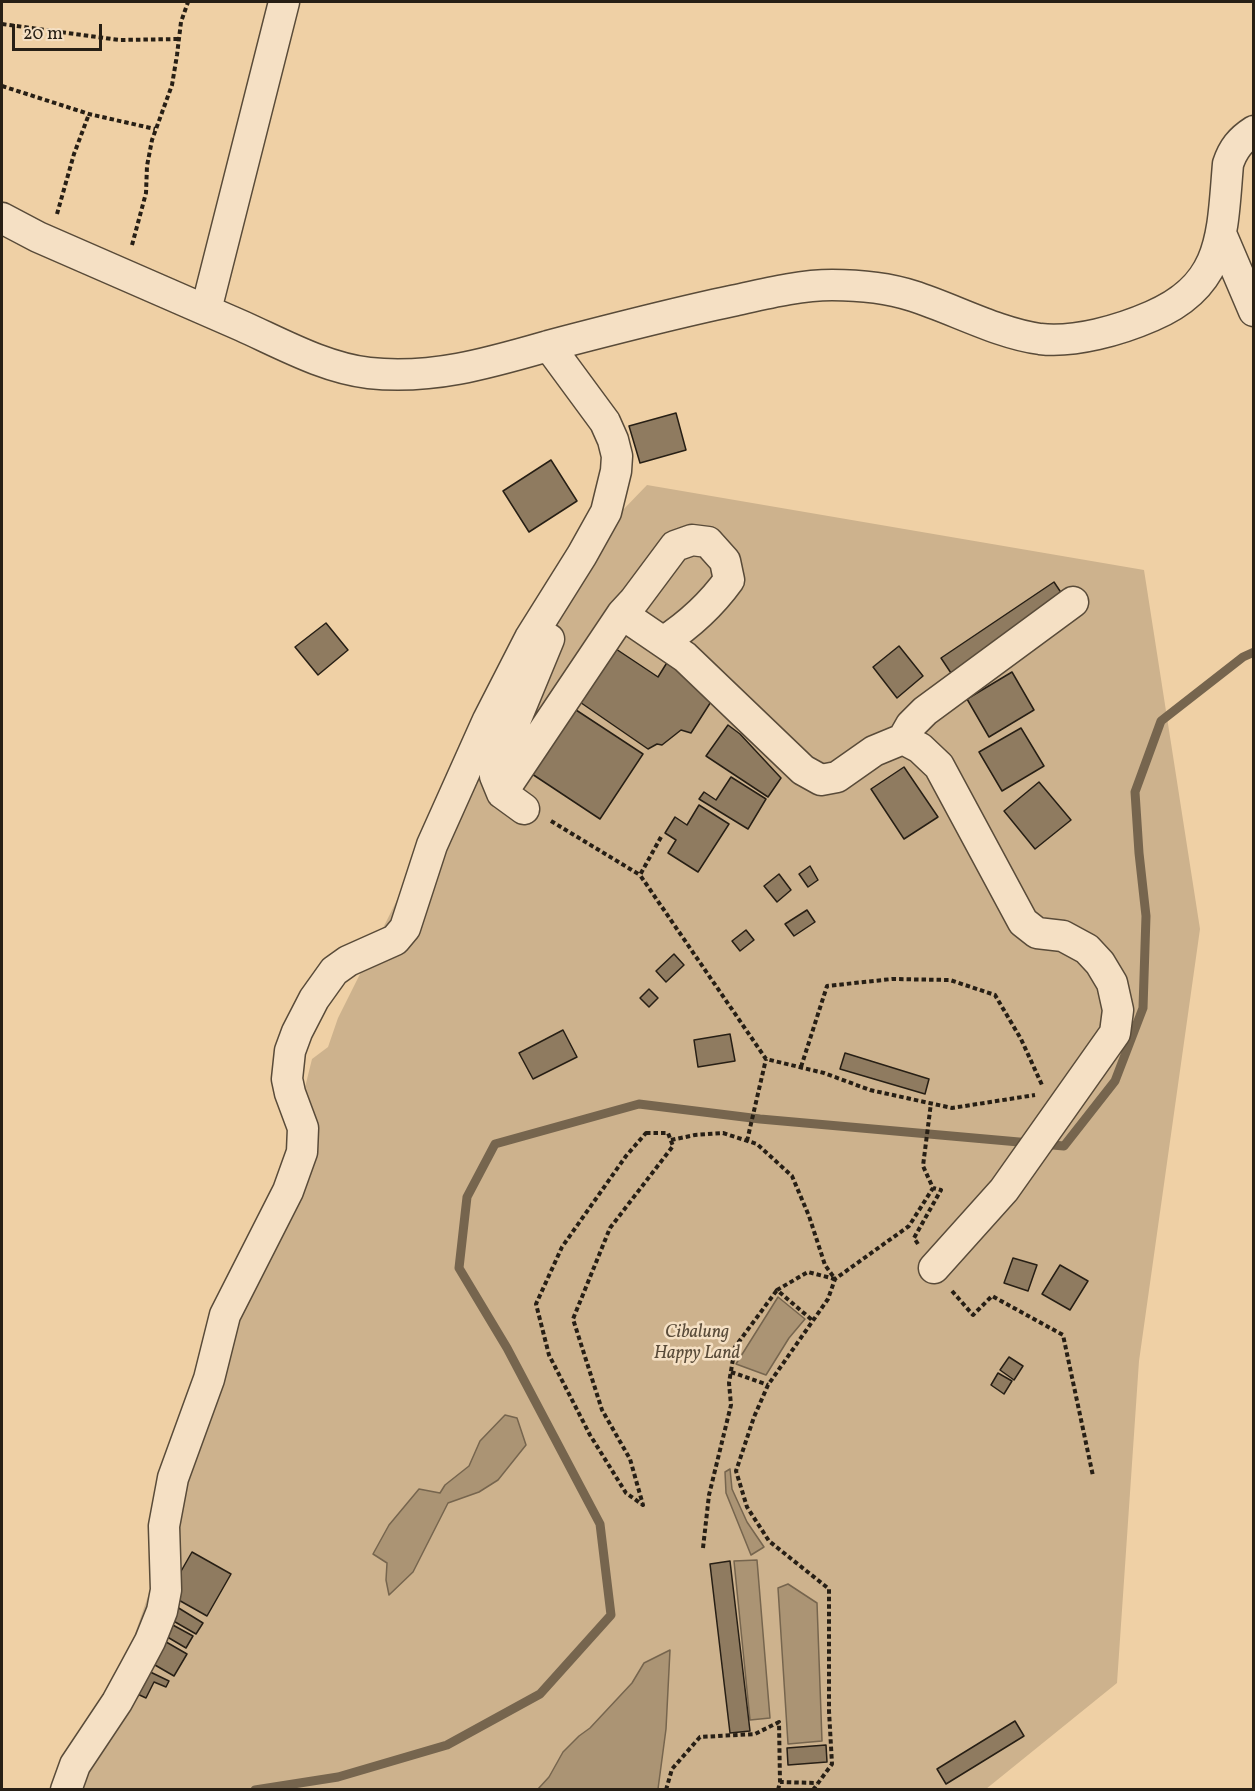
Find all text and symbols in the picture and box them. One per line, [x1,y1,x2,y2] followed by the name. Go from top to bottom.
[15,12,105,50] scale bar
[23,22,63,47] text: 20 m
[654,1323,740,1366] park label: Cibalung Happy Land

